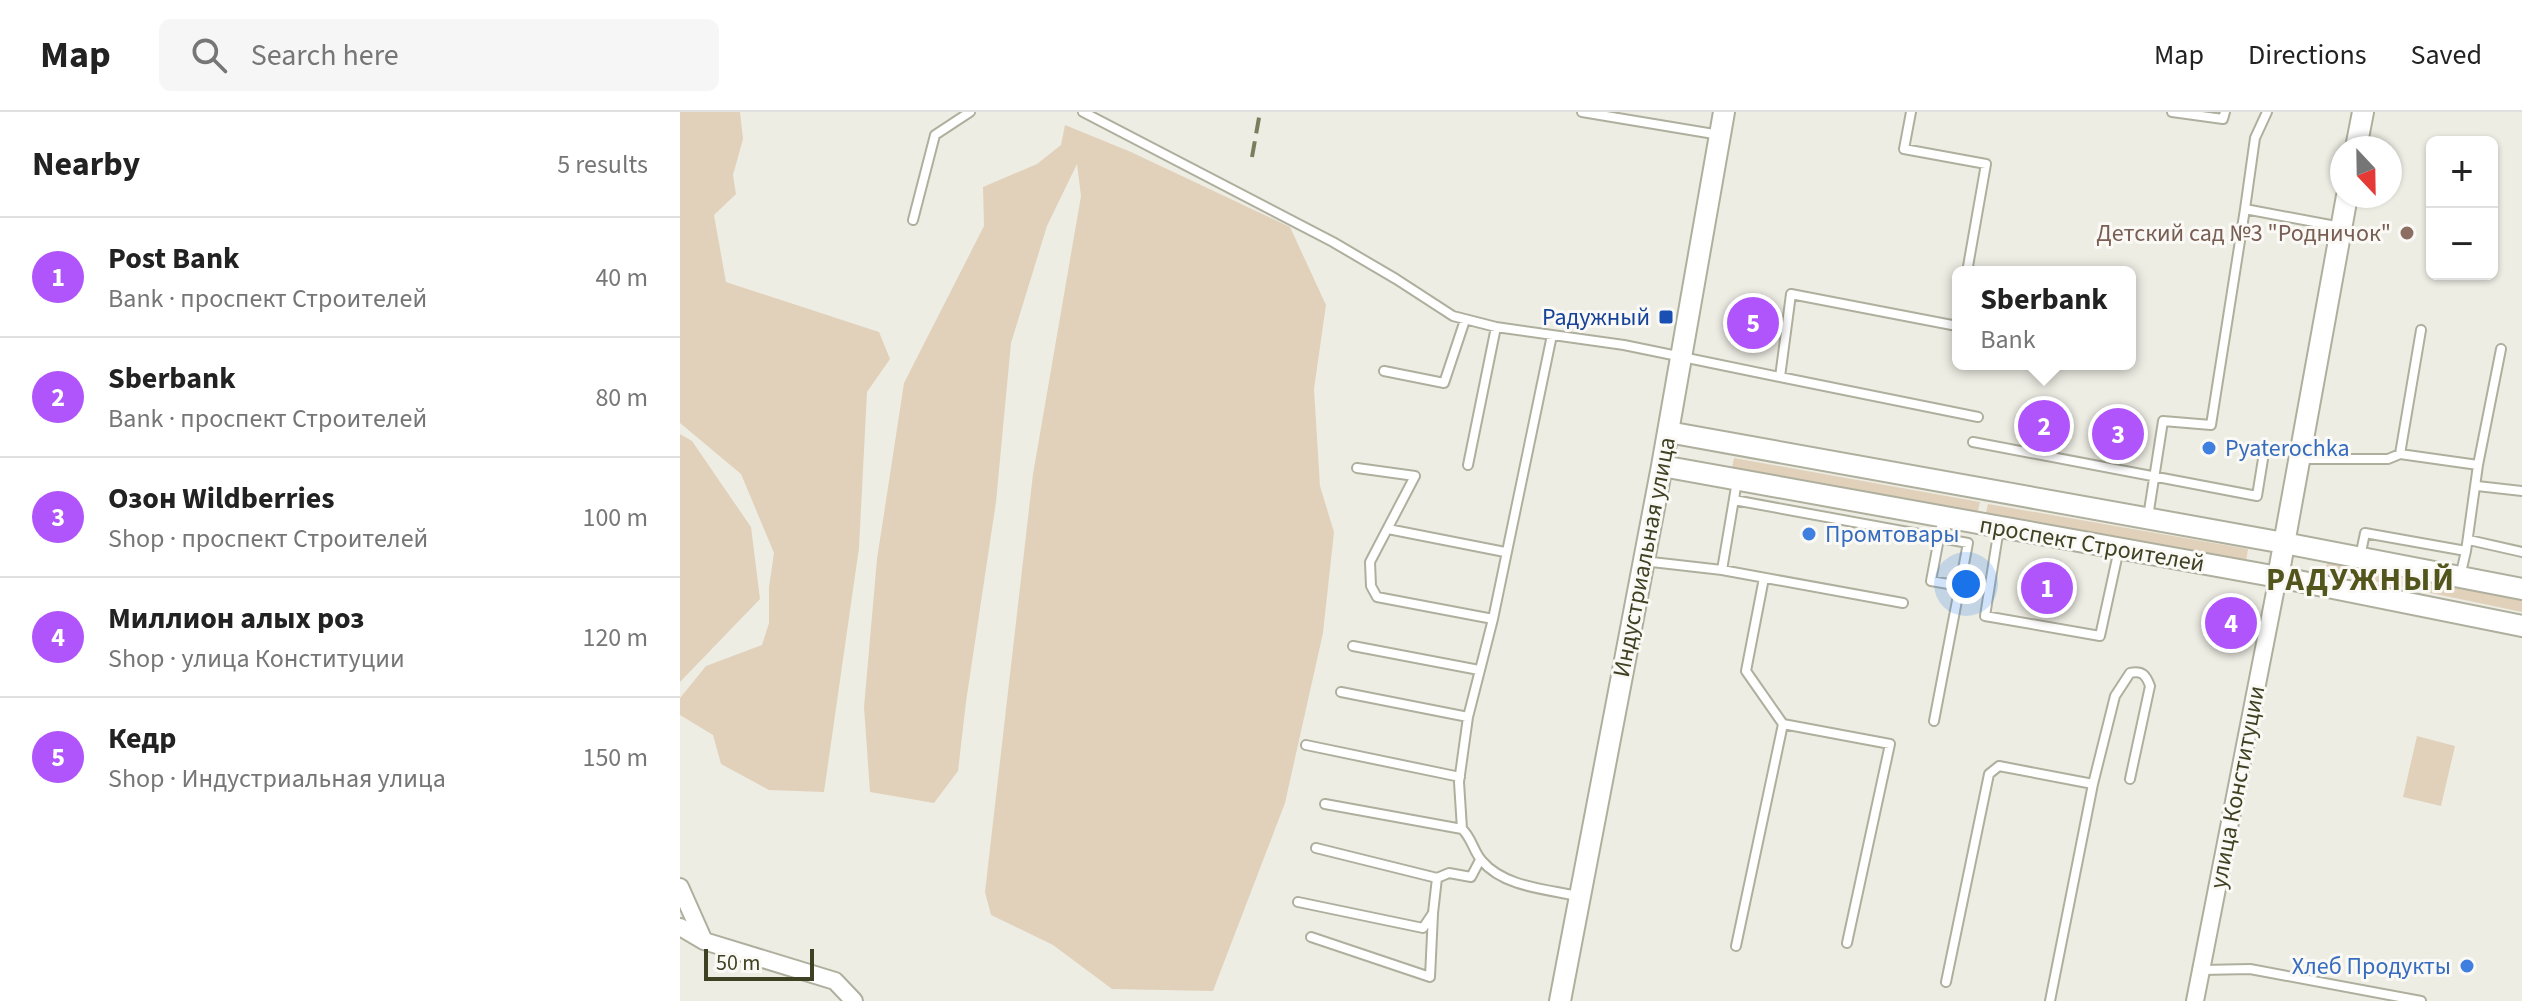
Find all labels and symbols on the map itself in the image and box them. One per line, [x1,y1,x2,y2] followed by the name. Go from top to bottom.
[2330,136,2402,208] north arrow
[2096,216,2391,251] place label: Детский сад №3 "Родничок"
[2398,224,2416,242] marker: Детский сад №3 "Родничок"
[1727,293,1779,353] pin: 5
[1542,300,1650,335] place label: Радужный
[1657,308,1675,326] marker: Радужный
[2018,396,2070,456] pin: 2
[2092,404,2144,464] pin: 3
[2225,431,2350,466] place label: Pyaterochka
[1604,434,1685,680] street label: Индустриальная улица
[2200,439,2218,457] marker: Pyaterochka
[1977,507,2207,582] street label: проспект Строителей
[1825,517,1960,552] place label: Промтовары
[1800,525,1818,543] marker: Промтовары
[2266,557,2456,603] district label: РАДУЖНЫЙ
[2021,558,2073,618] pin: 1
[1946,564,1986,604] your location
[2205,593,2257,653] pin: 4
[2201,683,2274,892] street label: улица Конституции
[704,945,814,981] scale bar
[2292,949,2451,984] place label: Хлеб Продукты
[2458,957,2476,975] marker: Хлеб Продукты

